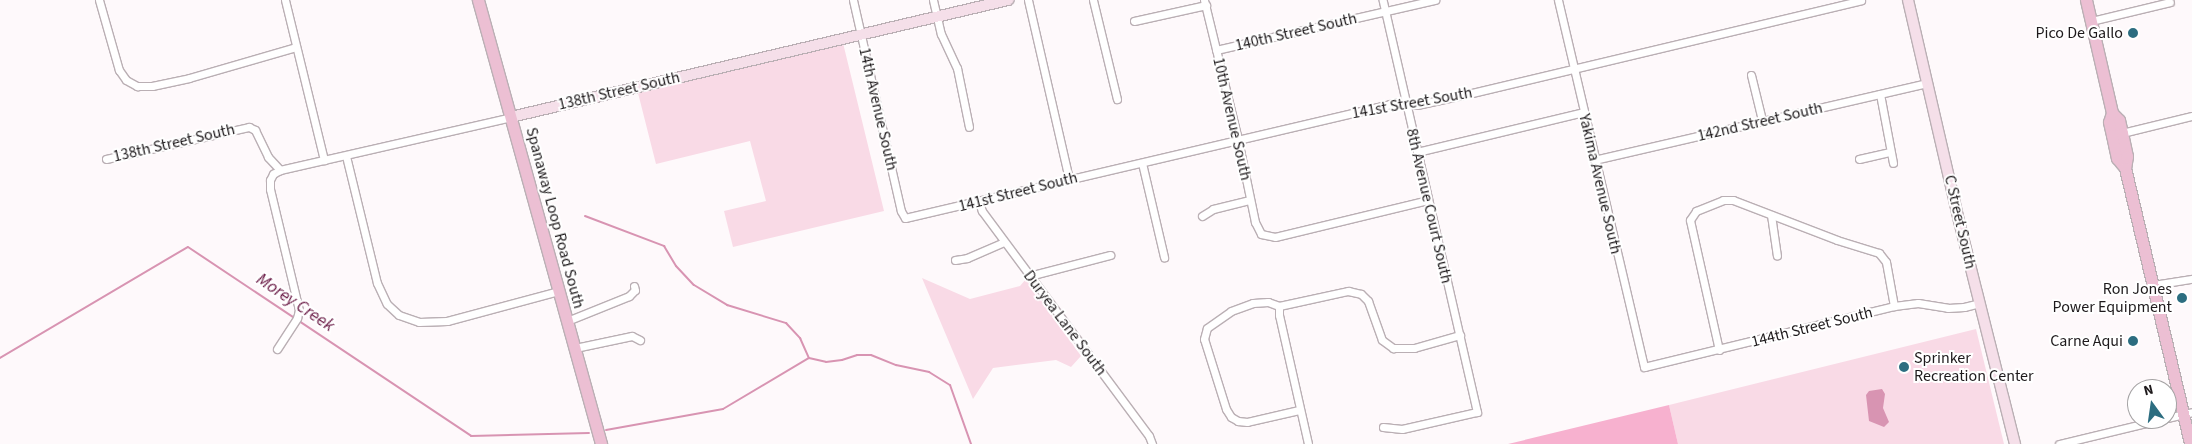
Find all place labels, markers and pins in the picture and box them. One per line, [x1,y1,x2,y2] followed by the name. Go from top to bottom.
[2035,23,2123,43] place label: Pico De Gallo
[2127,27,2139,39] marker: Pico De Gallo
[2053,279,2172,317] place label: Ron Jones Power Equipment
[2176,292,2188,304] marker: Ron Jones Power Equipment
[2050,331,2123,351] place label: Carne Aqui
[2127,335,2139,347] marker: Carne Aqui
[1914,348,2034,386] place label: Sprinker Recreation Center
[1898,361,1910,373] marker: Sprinker Recreation Center

